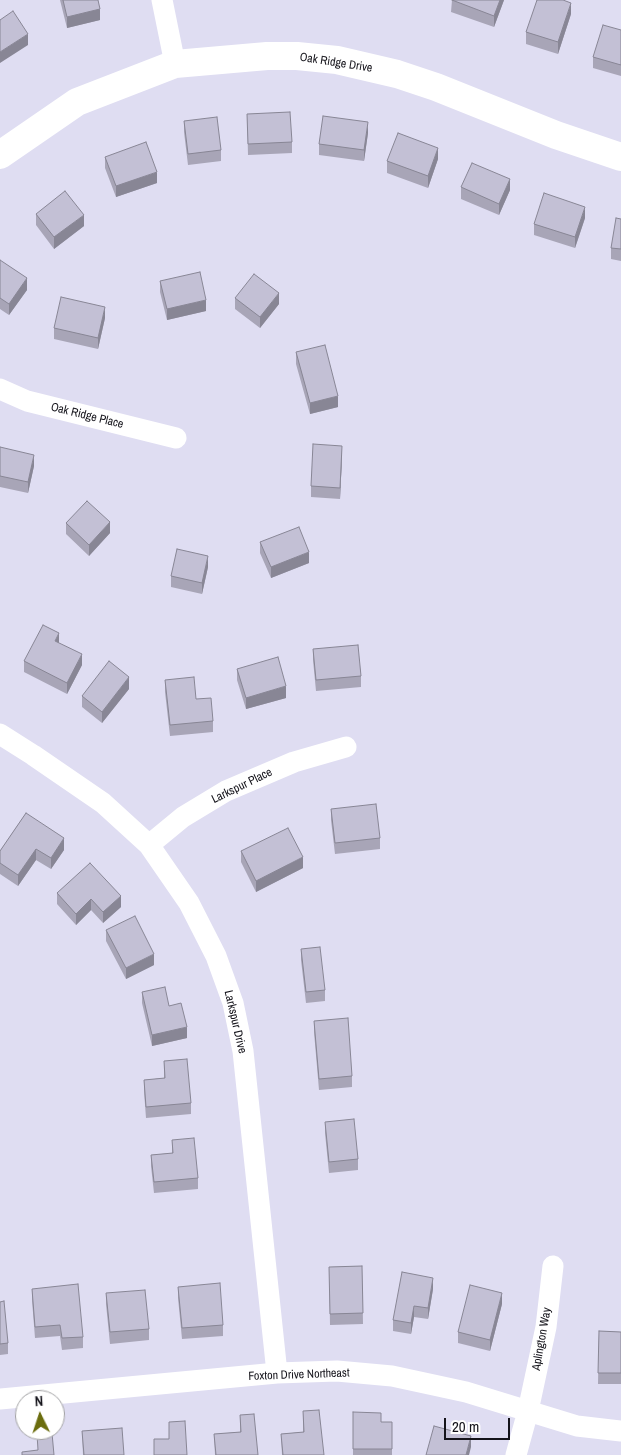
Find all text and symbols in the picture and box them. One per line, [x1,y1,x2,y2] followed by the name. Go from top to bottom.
[299,50,373,76] street label: Oak Ridge Drive
[49,400,125,432] street label: Oak Ridge Place
[209,765,275,807] street label: Larkspur Place
[221,989,249,1055] street label: Larkspur Drive
[529,1306,555,1372] street label: Aplington Way
[248,1366,350,1384] street label: Foxton Drive Northeast
[15,1390,65,1440] north arrow
[34,1392,44,1410] text: N
[446,1408,512,1440] scale bar
[452,1416,479,1437] text: 20 m

